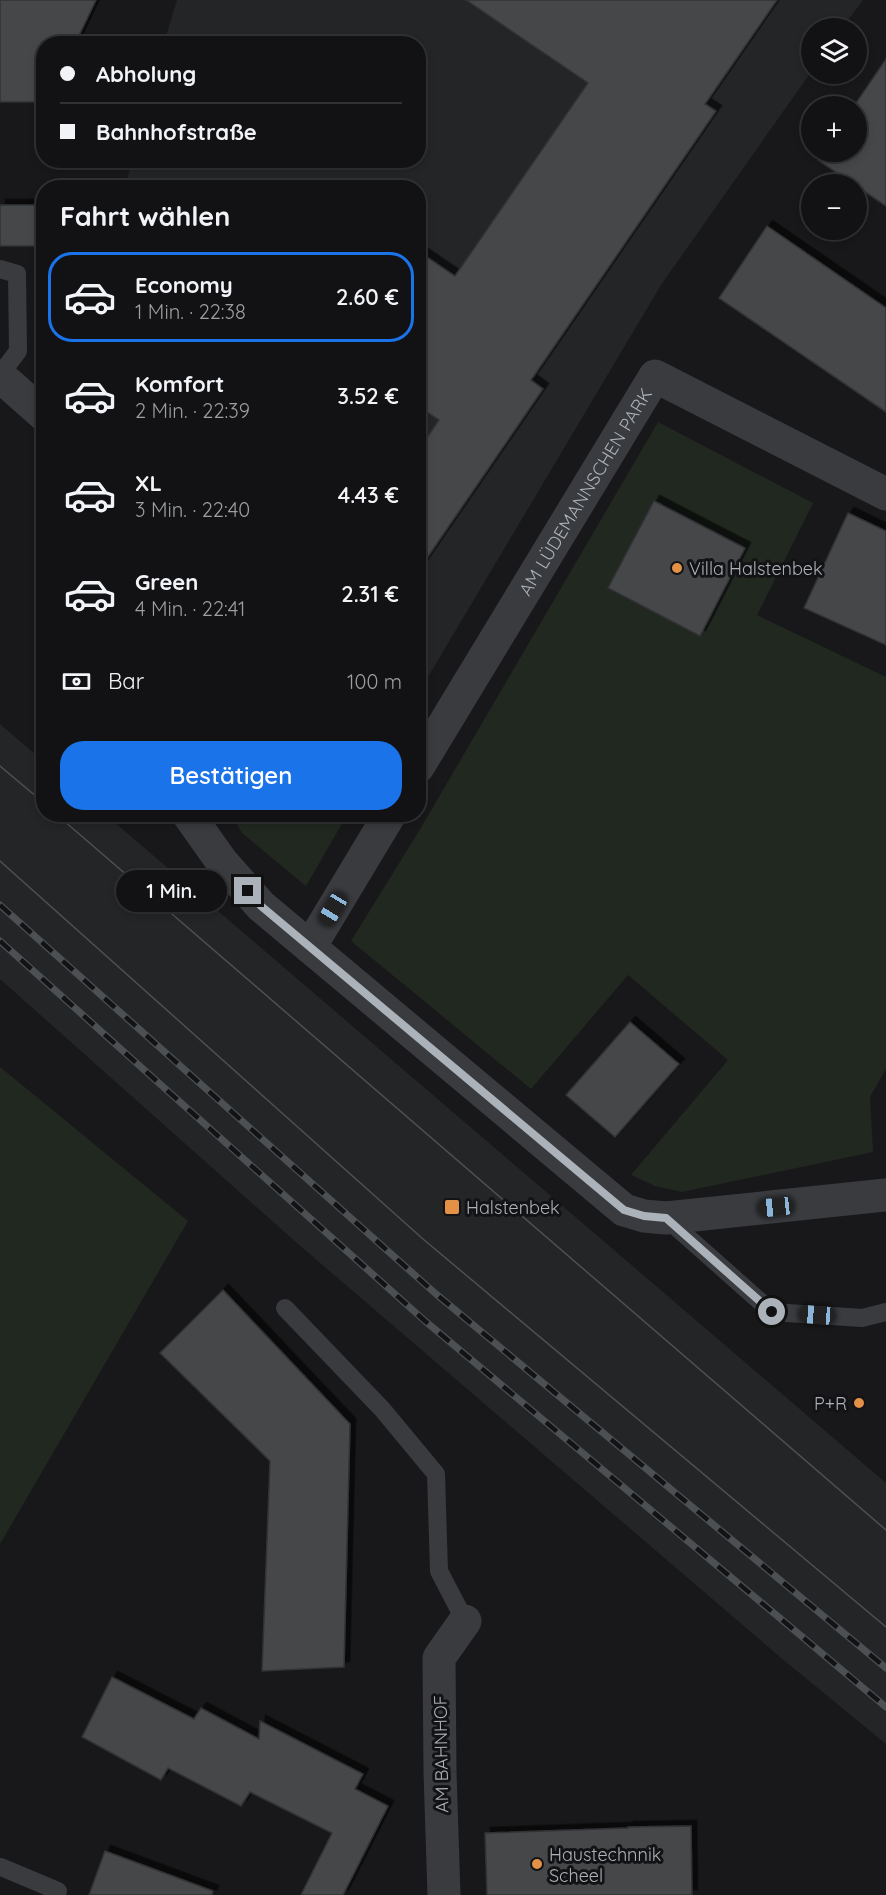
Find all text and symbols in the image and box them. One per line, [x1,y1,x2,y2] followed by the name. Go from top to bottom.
[801,18,867,240] map controls
[801,18,867,84] button: layers
[96,60,196,88] text: Abholung
[801,96,867,162] button: +
[96,118,257,146] text: Bahnhofstraße
[801,174,867,240] button: −
[60,199,230,233] text: Fahrt wählen
[63,270,117,324] icon: car
[135,271,233,299] text: Economy
[336,283,399,311] text: 2.60 €
[135,299,246,324] text: 1 Min. · 22:38
[63,369,117,423] icon: car
[135,370,224,398] text: Komfort
[337,382,399,410] text: 3.52 €
[513,384,657,600] street label: AM LÜDEMANNSCHEN PARK
[135,398,250,423] text: 2 Min. · 22:39
[63,468,117,522] icon: car
[135,469,162,497] text: XL
[338,481,399,509] text: 4.43 €
[135,497,250,522] text: 3 Min. · 22:40
[689,557,823,580] place label: Villa Halstenbek
[670,561,684,575] marker: Villa Halstenbek
[63,567,117,621] icon: car
[135,568,198,596] text: Green
[341,580,399,608] text: 2.31 €
[135,596,246,621] text: 4 Min. · 22:41
[60,665,93,698] icon: cash
[108,667,144,695] text: Bar
[347,669,402,694] text: 100 m
[60,741,402,810] button: Bestätigen
[116,870,227,912] callout: 1 Min.
[234,877,261,904] route end
[146,878,197,903] text: 1 Min.
[316,889,350,929] car
[466,1196,560,1219] place label: Halstenbek
[757,1196,795,1218] car
[443,1198,461,1216] marker: Halstenbek
[758,1298,785,1325] route start
[798,1305,836,1325] car
[814,1392,847,1415] place label: P+R
[852,1396,866,1410] marker: P+R
[428,1695,454,1813] street label: AM BAHNHOF
[549,1843,661,1887] place label: Haustechnnik Scheel
[530,1857,544,1871] marker: Haustechnnik Scheel

